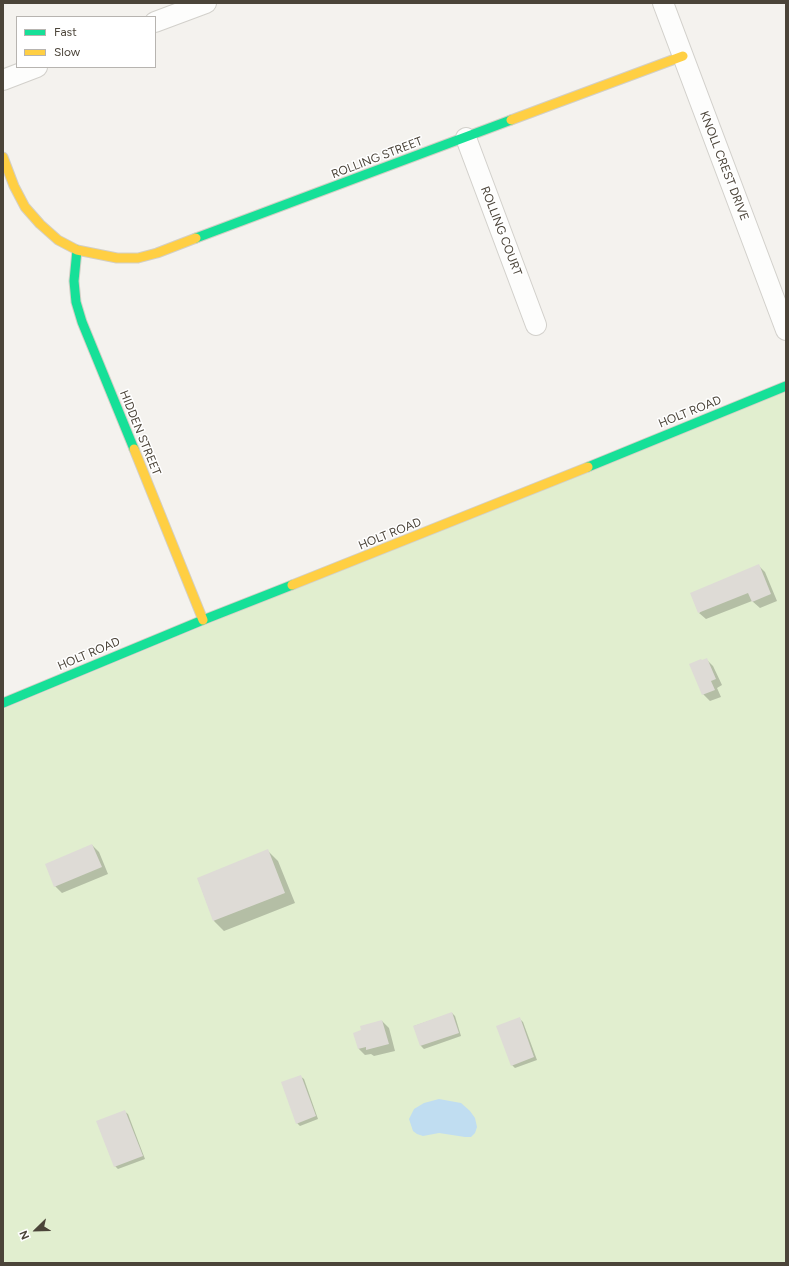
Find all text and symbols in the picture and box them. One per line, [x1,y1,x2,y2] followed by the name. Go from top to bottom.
[16,16,156,68] legend
[54,25,77,39] text: Fast
[54,45,80,59] text: Slow
[696,109,752,223] street label: KNOLL CREST DRIVE
[329,134,425,182] street label: ROLLING STREET
[477,184,525,278] street label: ROLLING COURT
[116,388,164,478] street label: HIDDEN STREET
[656,393,724,431] street label: HOLT ROAD
[356,515,424,553] street label: HOLT ROAD
[56,634,122,674] street label: HOLT ROAD
[16,1210,56,1250] north arrow
[17,1228,32,1241] text: N

